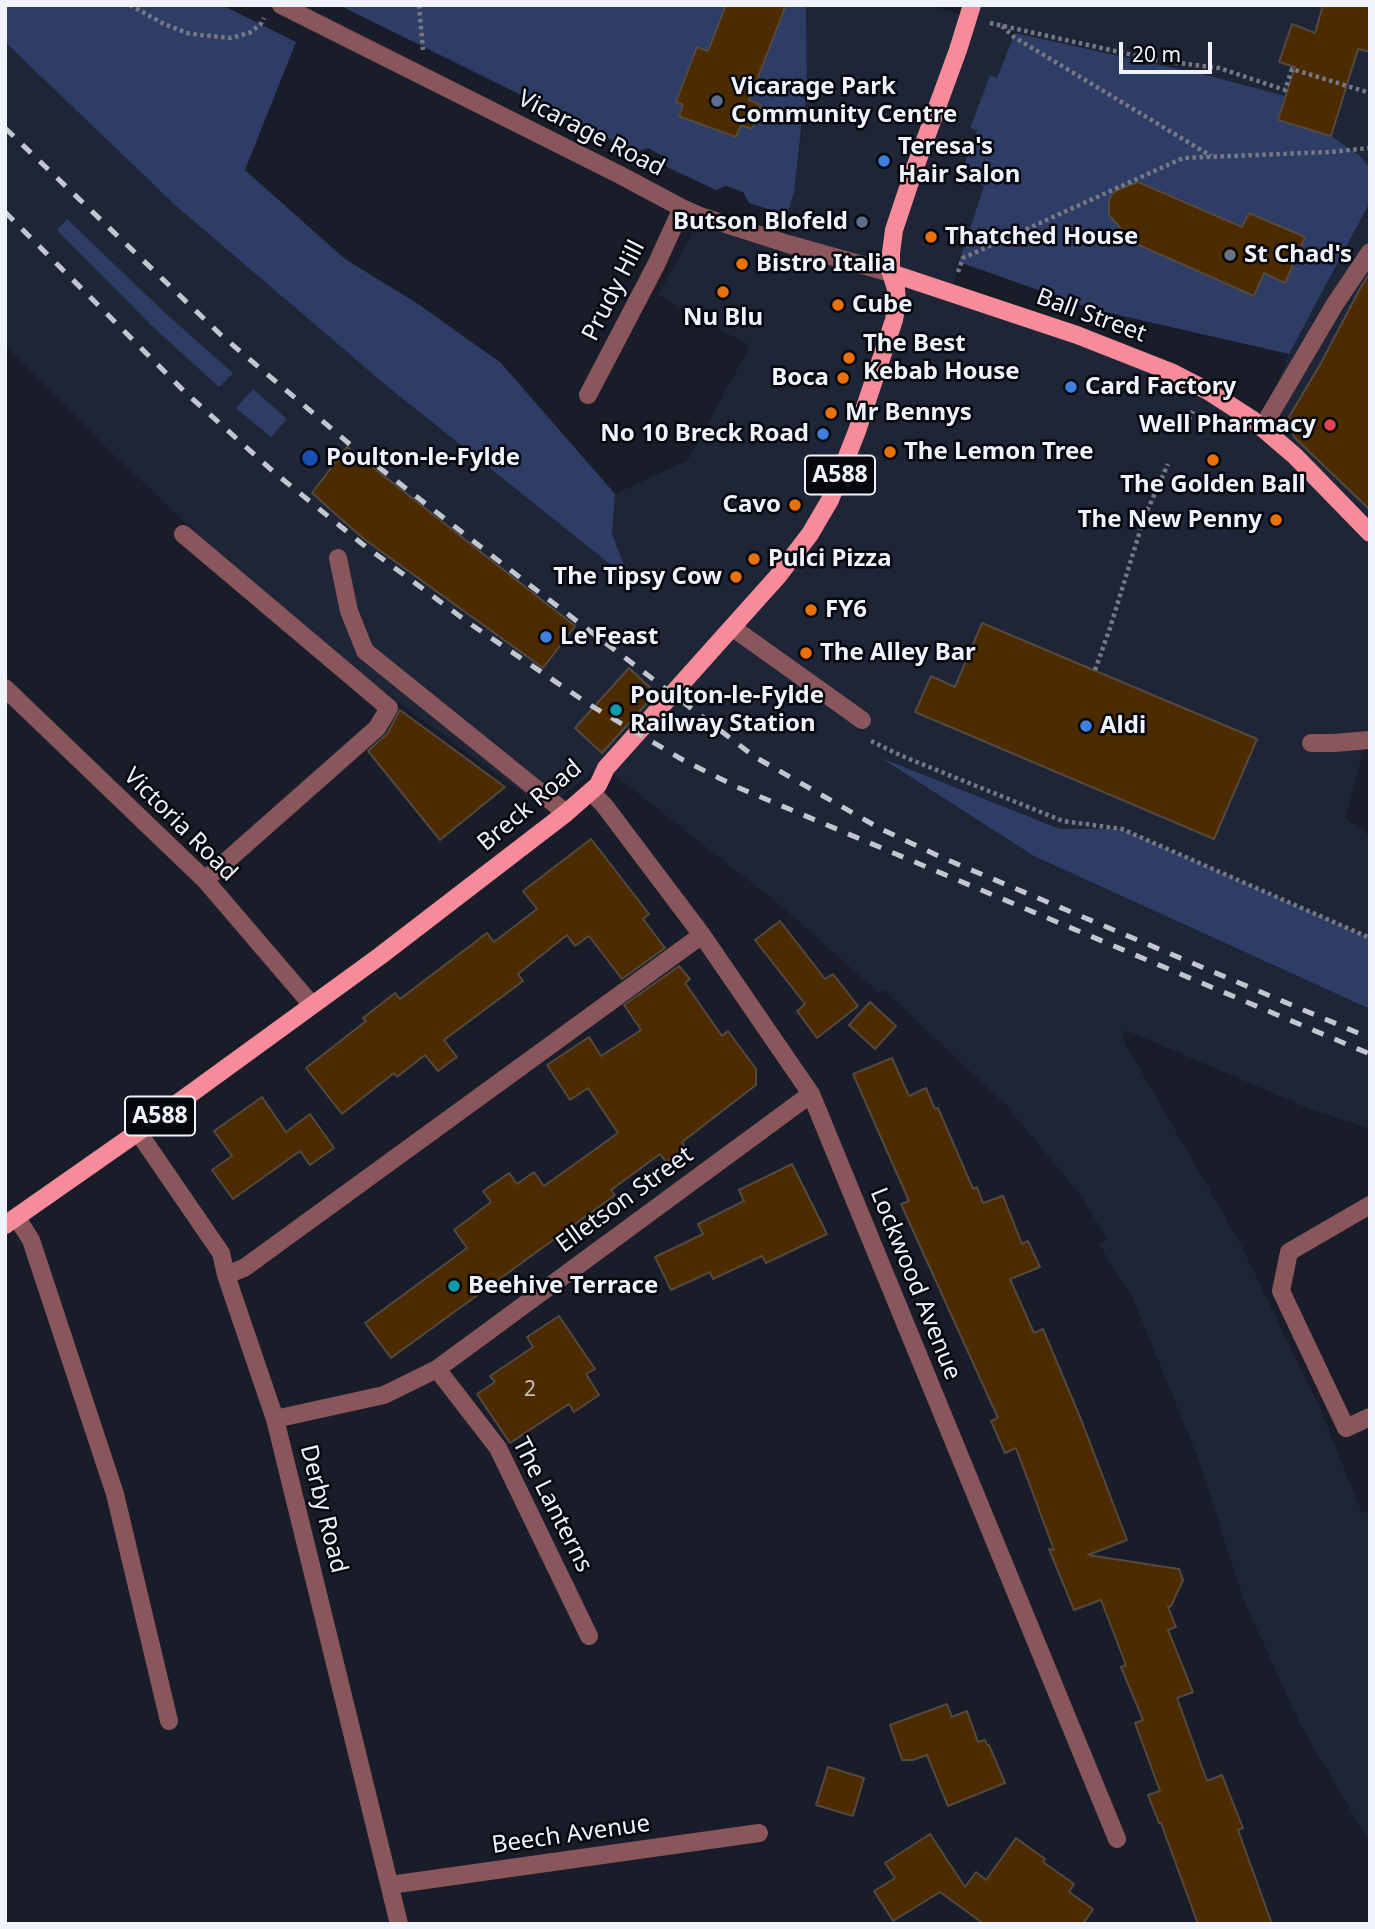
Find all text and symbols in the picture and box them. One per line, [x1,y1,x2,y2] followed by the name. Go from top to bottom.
[1123,28,1216,72] scale bar
[1132,40,1181,68] text: 20 m
[731,73,957,129] place label: Vicarage Park Community Centre
[513,85,669,183] street label: Vicarage Road
[709,93,725,109] marker: Vicarage Park Community Centre
[898,133,1020,189] place label: Teresa's Hair Salon
[876,153,892,169] marker: Teresa's Hair Salon
[673,208,848,236] place label: Butson Blofeld
[854,214,870,230] marker: Butson Blofeld
[945,223,1138,251] place label: Thatched House
[923,229,939,245] marker: Thatched House
[576,236,652,346] street label: Prudy Hill
[1244,241,1352,269] place label: St Chad's
[1222,247,1238,263] marker: St Chad's
[756,250,896,278] place label: Bistro Italia
[734,256,750,272] marker: Bistro Italia
[1032,283,1150,349] street label: Ball Street
[715,284,731,300] marker: Nu Blu
[852,291,913,319] place label: Cube
[830,297,846,313] marker: Cube
[683,304,763,332] place label: Nu Blu
[863,330,1020,386] place label: The Best Kebab House
[841,350,857,366] marker: The Best Kebab House
[771,364,829,392] place label: Boca
[835,370,851,386] marker: Boca
[1085,373,1236,401] place label: Card Factory
[1063,379,1079,395] marker: Card Factory
[845,399,972,427] place label: Mr Bennys
[823,405,839,421] marker: Mr Bennys
[1139,411,1316,439] place label: Well Pharmacy
[1322,417,1338,433] marker: Well Pharmacy
[600,420,809,448] place label: No 10 Breck Road
[815,426,831,442] marker: No 10 Breck Road
[904,438,1094,466] place label: The Lemon Tree
[326,444,520,472] place label: Poulton-le-Fylde
[882,444,898,460] marker: The Lemon Tree
[300,448,320,468] marker: Poulton-le-Fylde
[1205,452,1221,468] marker: The Golden Ball
[805,456,875,495] road number: A588
[1120,471,1306,499] place label: The Golden Ball
[723,491,781,519] place label: Cavo
[787,497,803,513] marker: Cavo
[1078,506,1262,534] place label: The New Penny
[1268,512,1284,528] marker: The New Penny
[768,545,892,573] place label: Pulci Pizza
[746,551,762,567] marker: Pulci Pizza
[553,563,722,591] place label: The Tipsy Cow
[728,569,744,585] marker: The Tipsy Cow
[825,596,867,624] place label: FY6
[803,602,819,618] marker: FY6
[560,623,658,651] place label: Le Feast
[538,629,554,645] marker: Le Feast
[820,639,976,667] place label: The Alley Bar
[798,645,814,661] marker: The Alley Bar
[630,682,824,738] place label: Poulton-le-Fylde Railway Station
[608,702,624,718] marker: Poulton-le-Fylde Railway Station
[1100,712,1146,740] place label: Aldi
[1078,718,1094,734] marker: Aldi
[472,754,588,858] street label: Breck Road
[117,762,243,888] street label: Victoria Road
[125,1096,195,1135] road number: A588
[551,1141,699,1259] street label: Elletson Street
[863,1184,967,1384] street label: Lockwood Avenue
[468,1272,658,1300] place label: Beehive Terrace
[446,1278,462,1294] marker: Beehive Terrace
[524,1377,536,1403] house number: 2
[506,1433,598,1577] street label: The Lanterns
[293,1442,353,1576] street label: Derby Road
[490,1810,652,1860] street label: Beech Avenue

